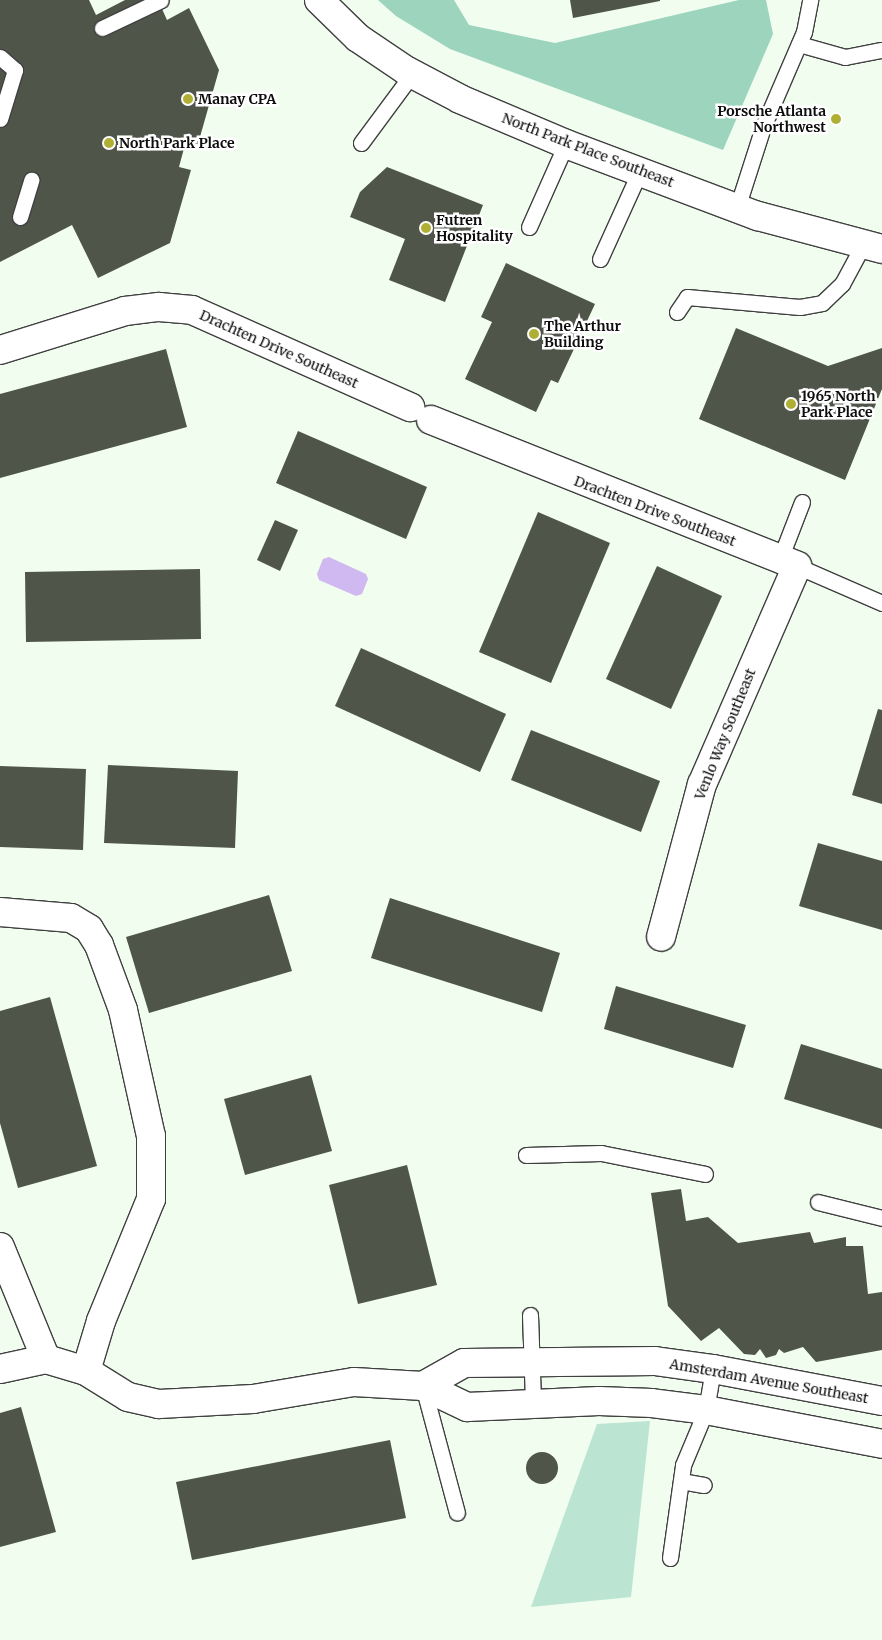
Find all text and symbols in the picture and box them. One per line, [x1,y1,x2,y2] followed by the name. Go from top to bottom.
[198,91,276,107] place label: Manay CPA
[182,93,194,105] marker: Manay CPA
[717,103,826,136] place label: Porsche Atlanta Northwest
[500,109,676,191] street label: North Park Place Southeast
[830,113,842,125] marker: Porsche Atlanta Northwest
[119,135,235,151] place label: North Park Place
[103,137,115,149] marker: North Park Place
[436,212,513,244] place label: Futren Hospitality
[420,222,432,234] marker: Futren Hospitality
[197,306,361,392] street label: Drachten Drive Southeast
[544,318,621,351] place label: The Arthur Building
[528,328,540,340] marker: The Arthur Building
[801,388,876,421] place label: 1965 North Park Place
[785,398,797,410] marker: 1965 North Park Place
[572,472,738,550] street label: Drachten Drive Southeast
[691,666,759,802] street label: Venlo Way Southeast
[668,1355,870,1407] street label: Amsterdam Avenue Southeast

